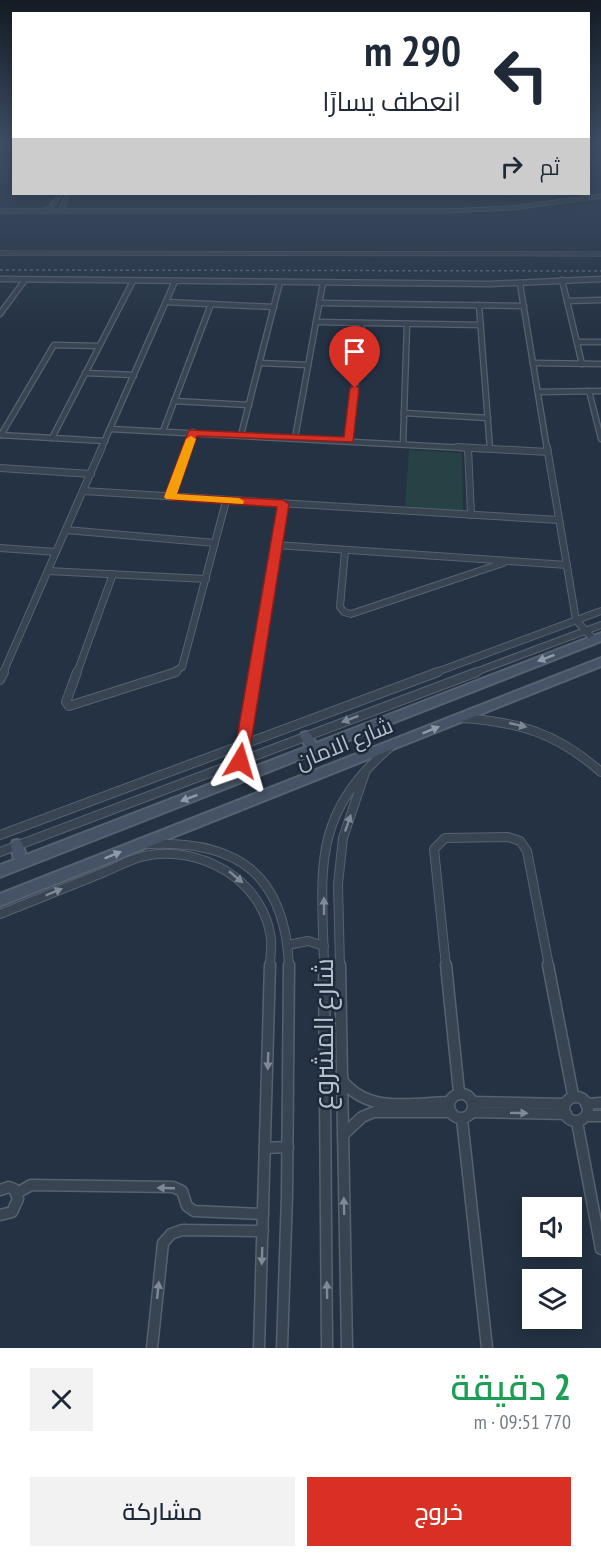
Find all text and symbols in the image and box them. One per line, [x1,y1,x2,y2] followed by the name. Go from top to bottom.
[364,23,461,78] text: 290 m
[482,36,560,114] icon: left
[322,84,461,118] text: انعطف يسارًا
[495,150,528,183] icon: right
[540,153,560,181] text: ثم
[329,326,380,388] pin
[338,335,371,368] icon: arrive
[537,653,555,663] one-way arrow
[291,711,397,776] street label: شارع الامان
[341,715,359,724] one-way arrow
[509,720,527,730] one-way arrow
[422,724,440,734] one-way arrow
[208,729,272,793] position arrow
[179,793,197,803] one-way arrow
[344,814,354,832] one-way arrow
[104,850,122,859] one-way arrow
[228,871,244,884] one-way arrow
[46,887,64,897] one-way arrow
[319,896,329,915] one-way arrow
[306,958,342,1110] street label: شارع المشروع
[263,1052,273,1071] one-way arrow
[509,1108,528,1118] one-way arrow
[156,1183,175,1192] one-way arrow
[340,1196,349,1215] one-way arrow
[522,1197,582,1329] map controls
[522,1197,582,1257] button: sound
[257,1247,267,1266] one-way arrow
[522,1269,582,1329] button: layers
[153,1280,163,1299] one-way arrow
[322,1280,332,1299] one-way arrow
[451,1363,571,1410] text: 2 دقيقة
[30,1368,93,1431] button: close
[474,1409,571,1435] text: 770 m · 09:51
[30,1477,295,1546] button: مشاركة
[307,1477,571,1546] button: خروج

